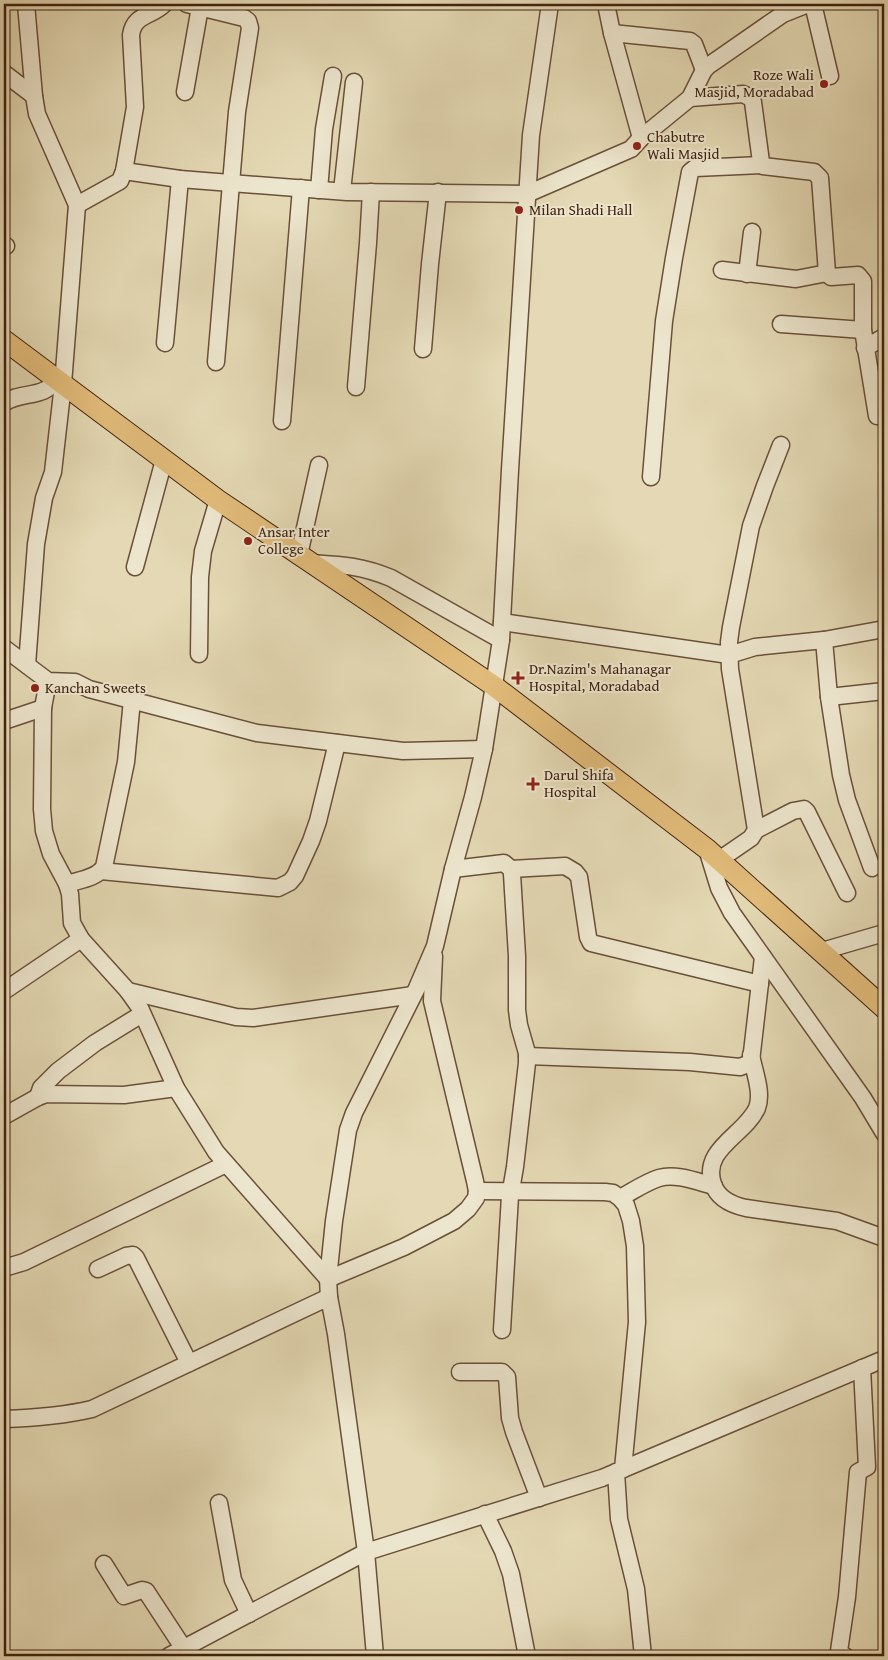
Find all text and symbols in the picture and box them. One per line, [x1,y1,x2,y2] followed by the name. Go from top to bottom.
[694,64,814,102] place label: Roze Wali Masjid, Moradabad
[818,78,830,90] marker: Roze Wali Masjid, Moradabad
[647,126,720,164] place label: Chabutre Wali Masjid
[631,140,643,152] marker: Chabutre Wali Masjid
[529,199,632,220] place label: Milan Shadi Hall
[513,204,525,216] marker: Milan Shadi Hall
[258,521,330,559] place label: Ansar Inter College
[242,535,254,547] marker: Ansar Inter College
[529,658,671,696] place label: Dr.Nazim's Mahanagar Hospital, Moradabad
[511,671,525,685] marker: Dr.Nazim's Mahanagar Hospital, Moradabad
[45,677,146,698] place label: Kanchan Sweets
[29,682,41,694] marker: Kanchan Sweets
[544,764,614,802] place label: Darul Shifa Hospital
[526,777,540,791] marker: Darul Shifa Hospital

